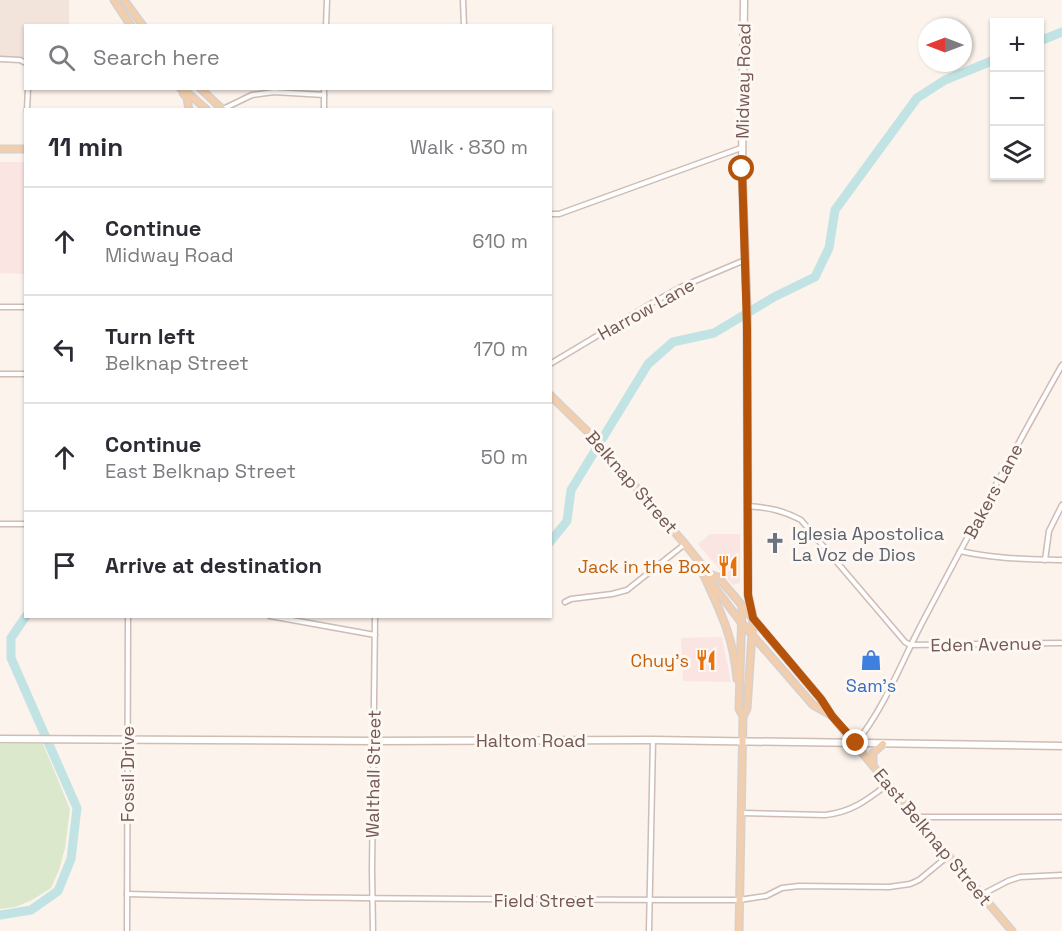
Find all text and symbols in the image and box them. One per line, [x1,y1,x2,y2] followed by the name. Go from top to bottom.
[918,18,972,72] north arrow
[990,18,1044,180] map controls
[990,18,1044,72] button: +
[730,23,756,139] street label: Midway Road
[24,24,552,90] search box
[45,41,78,74] icon: search
[93,43,220,71] text: Search here
[990,72,1044,126] button: −
[990,126,1044,180] button: layers
[48,130,123,164] text: 11 min
[410,134,528,160] text: Walk · 830 m
[728,155,754,181] route start
[105,214,201,242] text: Continue
[48,225,81,258] icon: ahead
[472,228,528,254] text: 610 m
[105,242,234,268] text: Midway Road
[594,273,698,345] street label: Harrow Lane
[105,322,195,350] text: Turn left
[48,333,81,366] icon: left
[473,336,528,362] text: 170 m
[105,350,249,376] text: Belknap Street
[581,426,683,538] street label: Belknap Street
[105,430,201,458] text: Continue
[958,439,1028,543] street label: Bakers Lane
[48,441,81,474] icon: ahead
[481,444,528,470] text: 50 m
[105,458,296,484] text: East Belknap Street
[792,522,944,566] place label: Iglesia Apostolica La Voz de Dios
[763,531,787,555] church icon: Iglesia Apostolica La Voz de Dios
[48,549,81,582] icon: arrive
[105,551,322,579] text: Arrive at destination
[716,554,740,578] restaurant icon: Jack in the Box
[578,555,711,578] place label: Jack in the Box
[930,632,1042,656] street label: Eden Avenue
[694,648,718,672] restaurant icon: Chuy's
[859,648,883,672] shop icon: Sam’s
[631,649,689,672] place label: Chuy's
[846,674,896,697] place label: Sam’s
[360,710,386,838] street label: Walthall Street
[116,726,139,822] street label: Fossil Drive
[476,729,586,752] street label: Haltom Road
[842,729,868,755] route end
[869,764,997,910] street label: East Belknap Street
[494,889,594,912] street label: Field Street

